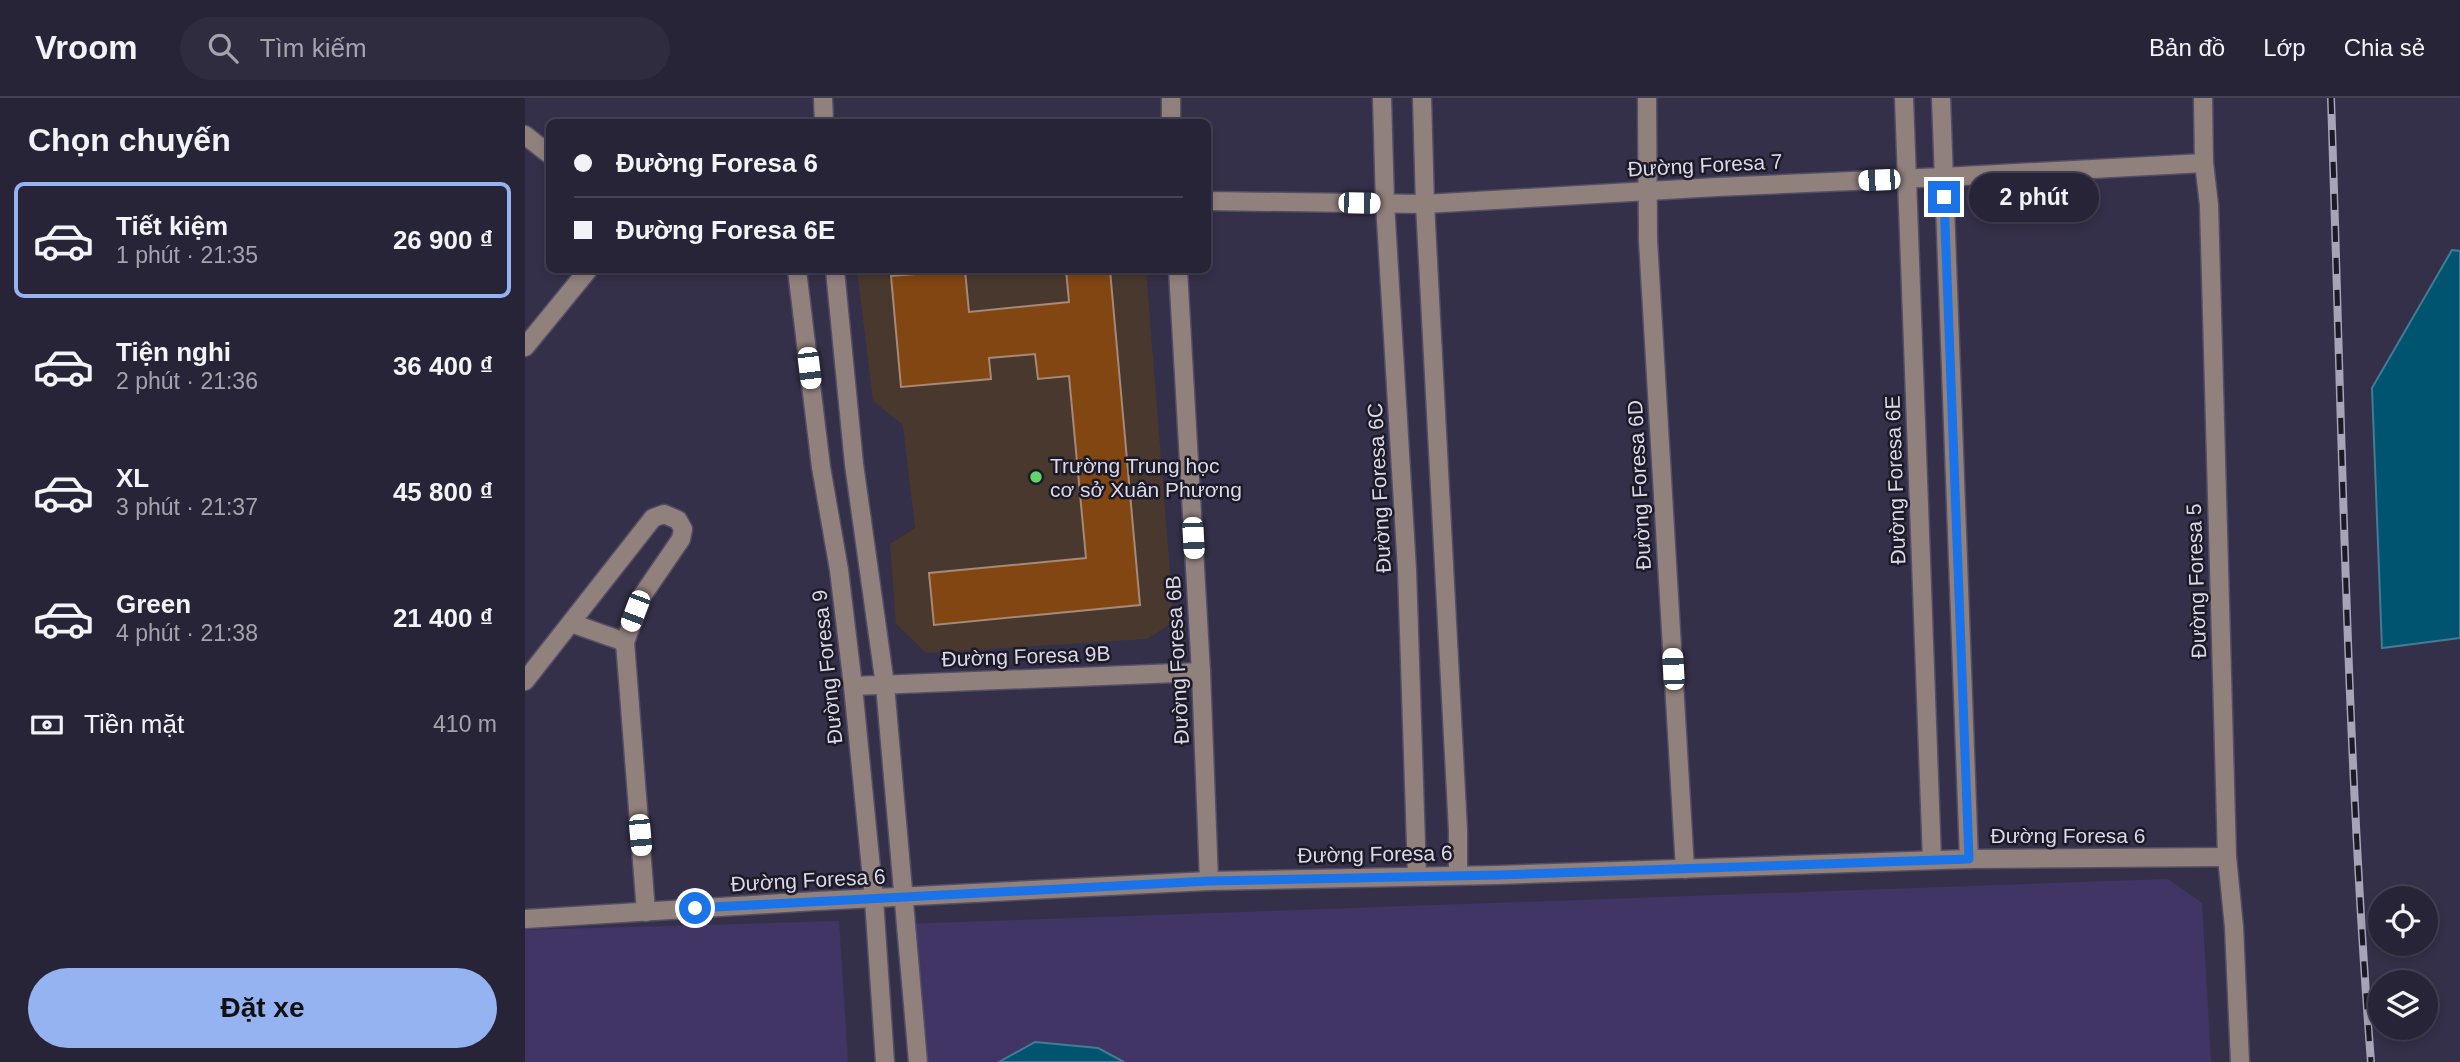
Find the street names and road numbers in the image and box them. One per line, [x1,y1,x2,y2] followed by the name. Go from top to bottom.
[1627,149,1783,181] street label: Đường Foresa 7
[1881,395,1909,565] street label: Đường Foresa 6E
[1623,399,1655,571] street label: Đường Foresa 6D
[1363,402,1395,574] street label: Đường Foresa 6C
[2182,503,2210,659] street label: Đường Foresa 5
[1161,575,1193,745] street label: Đường Foresa 6B
[807,589,847,745] street label: Đường Foresa 9
[941,642,1111,670] street label: Đường Foresa 9B
[1990,824,2146,847] street label: Đường Foresa 6
[1297,841,1453,867] street label: Đường Foresa 6
[730,864,886,896] street label: Đường Foresa 6

